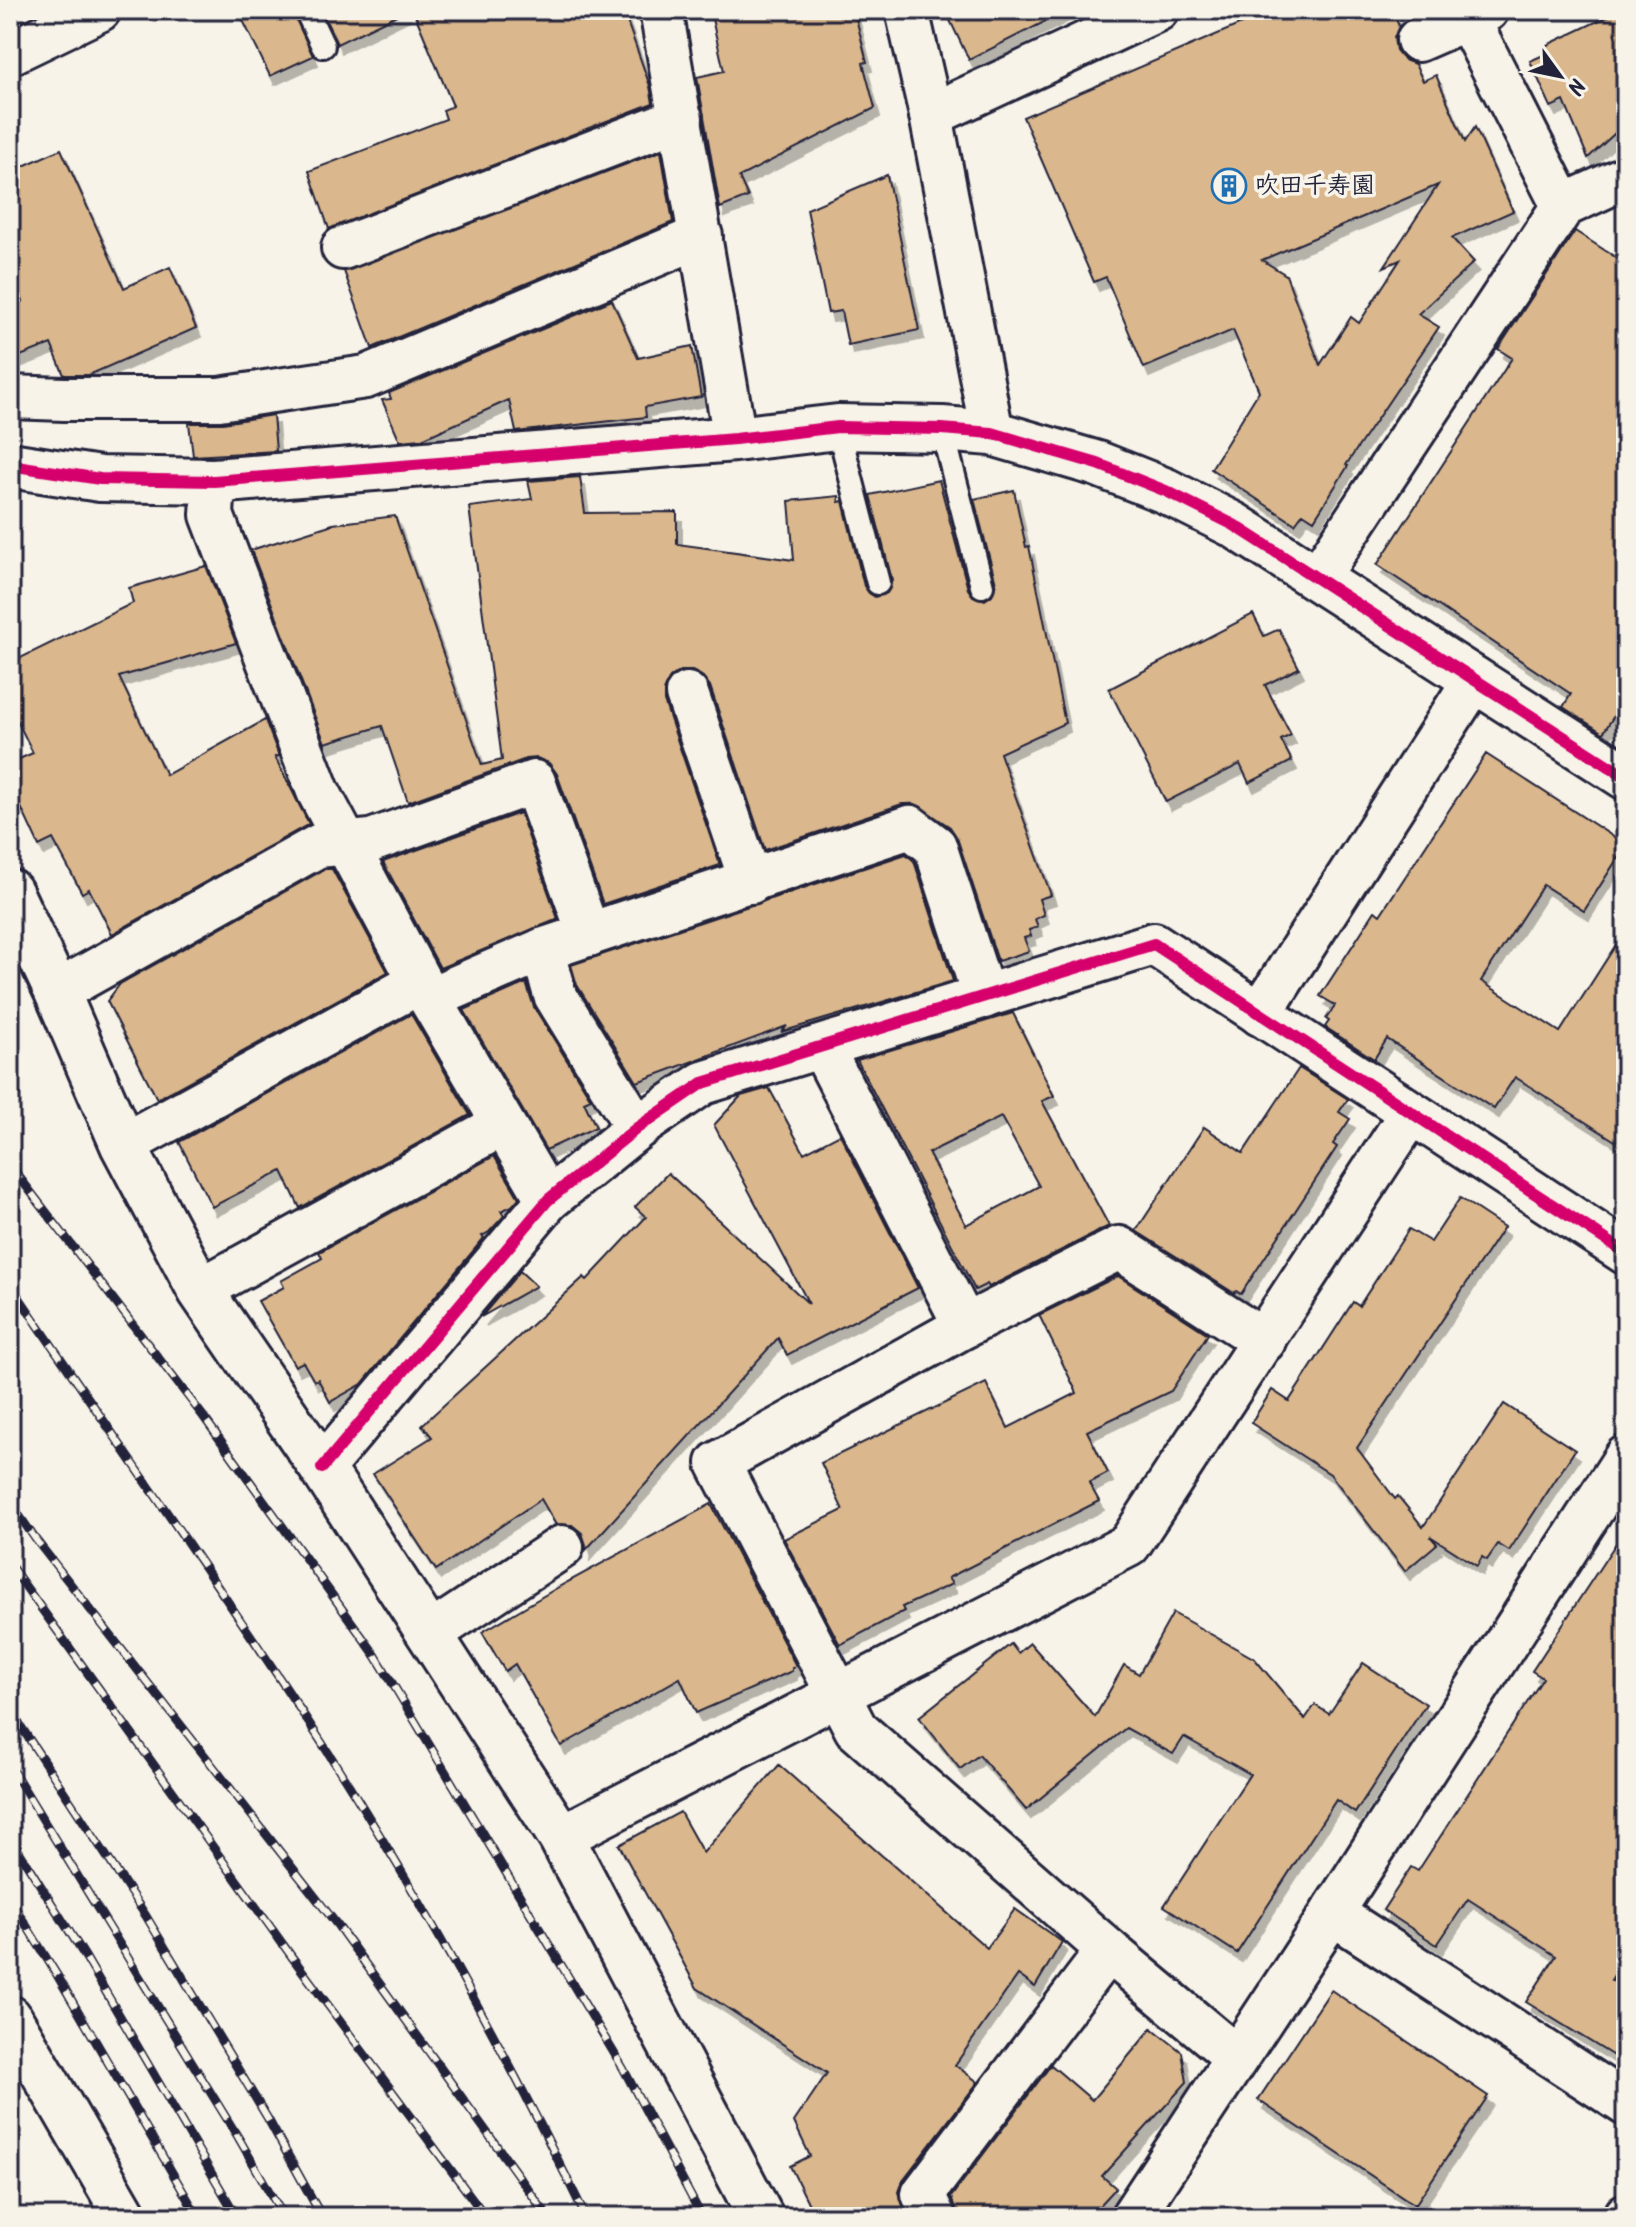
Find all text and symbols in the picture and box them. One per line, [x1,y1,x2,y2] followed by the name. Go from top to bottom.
[1520,36,1600,116] north arrow
[1556,70,1593,101] text: N
[1210,167,1248,205] building icon: 吹田千寿園
[1255,167,1375,206] place label: 吹田千寿園

